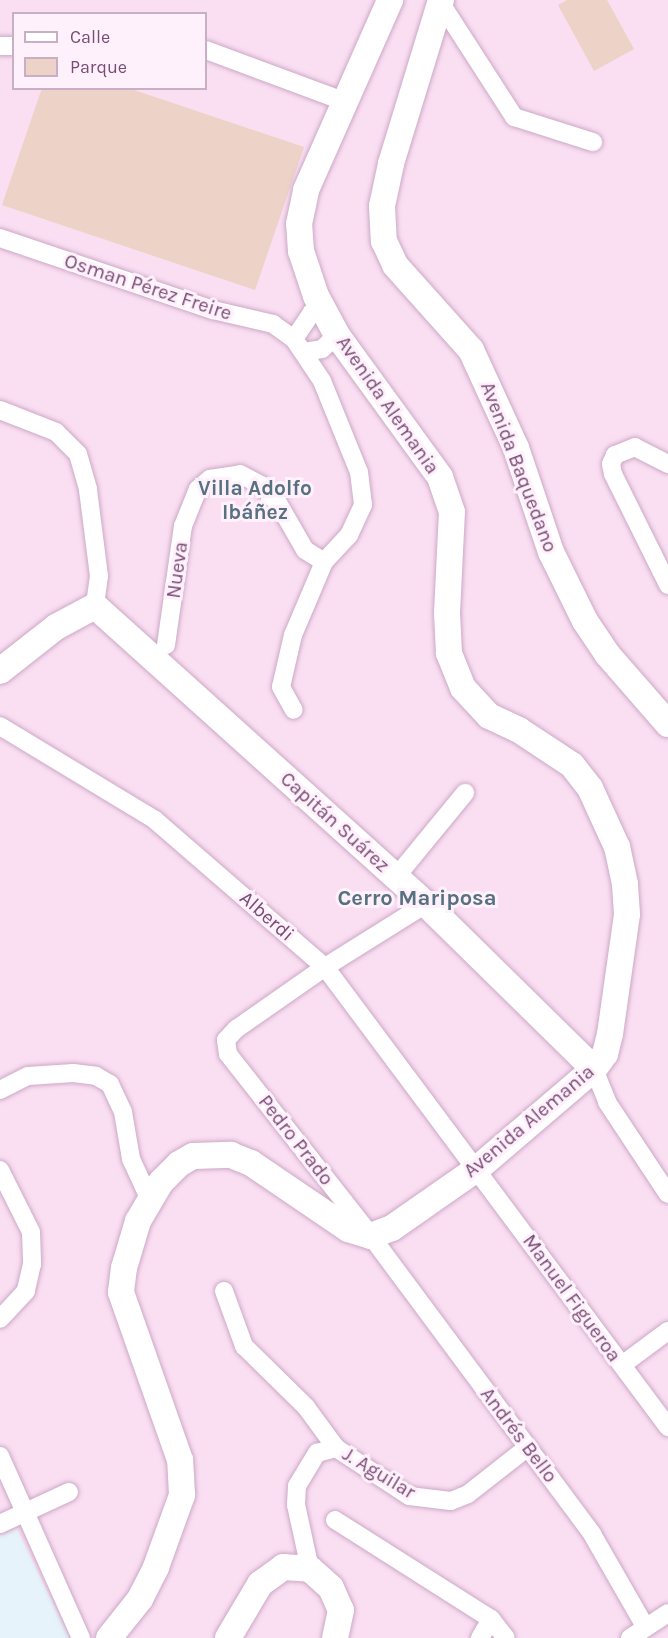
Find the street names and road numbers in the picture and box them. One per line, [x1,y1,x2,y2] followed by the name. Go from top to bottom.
[61,249,235,325] street label: Osman Pérez Freire
[331,331,445,479] street label: Avenida Alemania
[475,379,563,555] street label: Avenida Baquedano
[161,540,193,600] street label: Nueva
[276,767,394,877] street label: Capitán Suárez
[235,886,299,946] street label: Alberdi
[459,1059,599,1183] street label: Avenida Alemania
[253,1090,339,1190] street label: Pedro Prado
[518,1229,626,1367] street label: Manuel Figueroa
[475,1383,563,1487] street label: Andrés Bello
[338,1442,420,1504] street label: J. Aguilar

